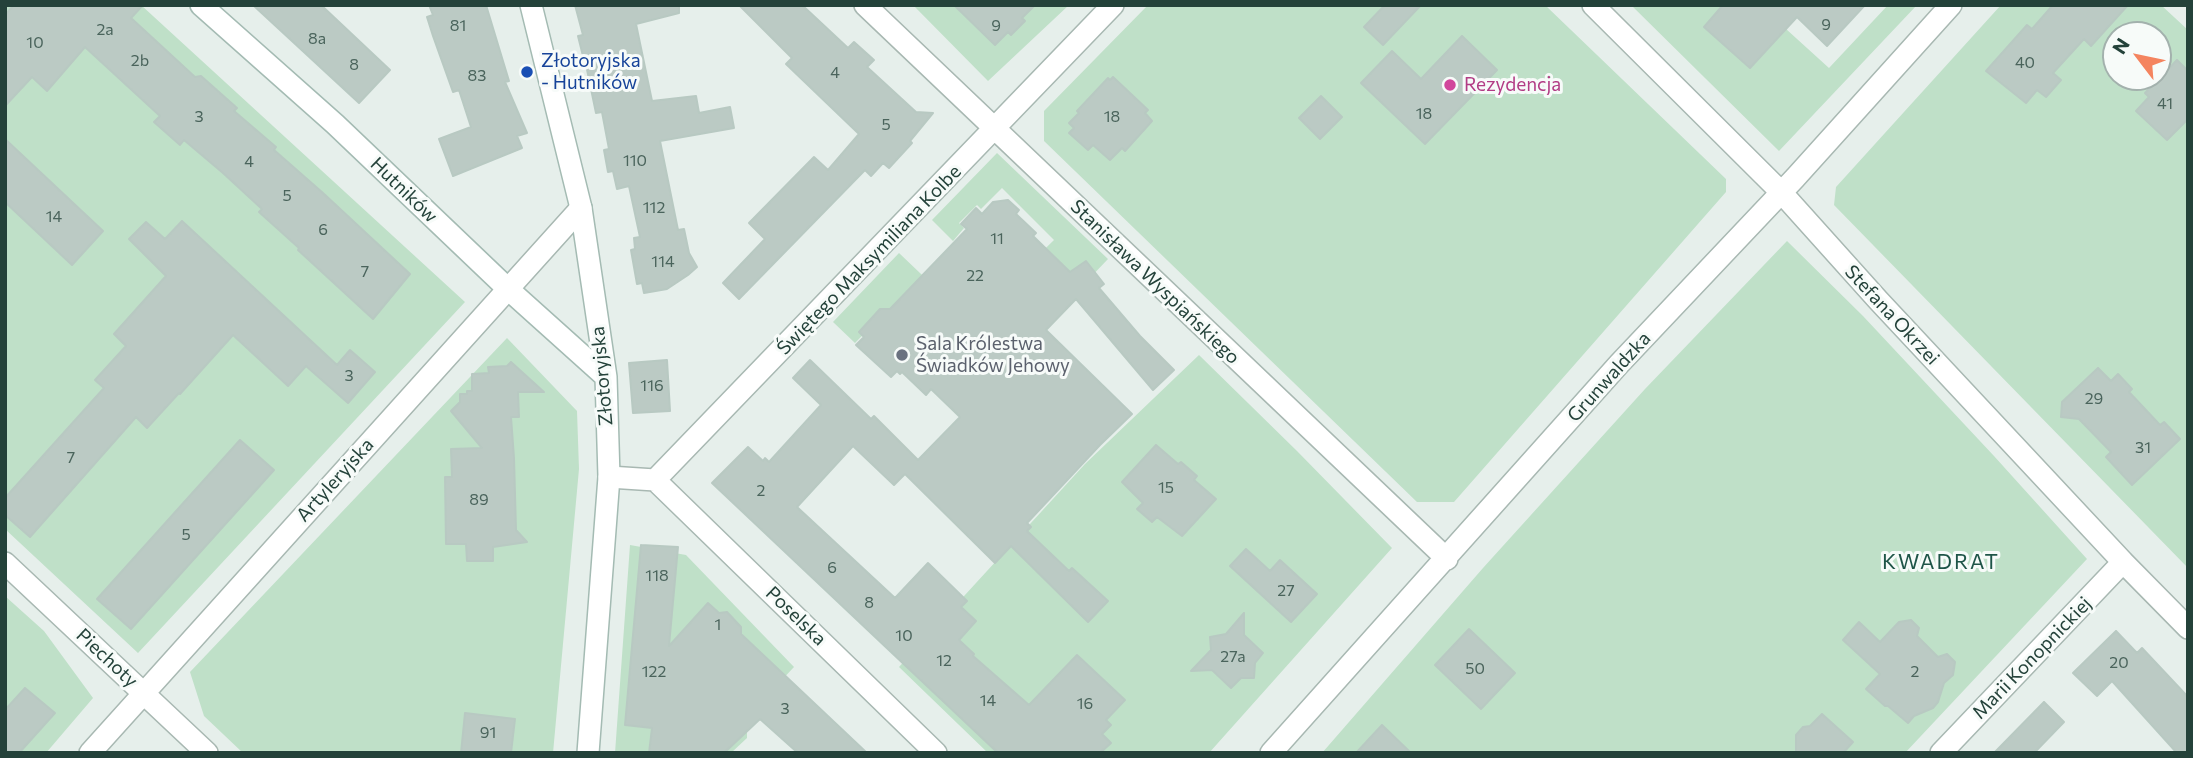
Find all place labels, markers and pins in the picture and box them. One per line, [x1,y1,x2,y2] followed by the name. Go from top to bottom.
[541,50,641,94] place label: Złotoryjska - Hutników
[519,64,535,80] marker: Złotoryjska - Hutników
[1464,74,1561,96] place label: Rezydencja
[1442,77,1458,93] marker: Rezydencja
[916,333,1070,377] place label: Sala Królestwa Świadków Jehowy
[894,347,910,363] marker: Sala Królestwa Świadków Jehowy

